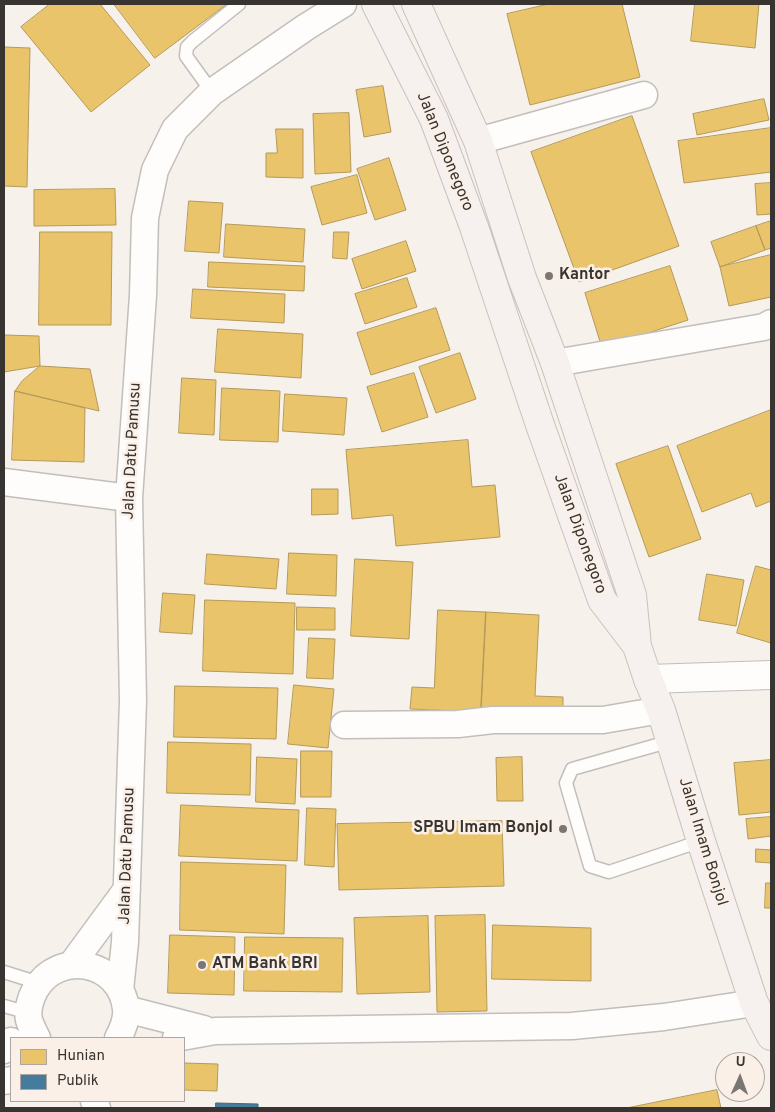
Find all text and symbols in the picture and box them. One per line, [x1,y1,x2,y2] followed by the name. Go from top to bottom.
[411,90,477,214] street label: Jalan Diponegoro
[559,266,610,286] place label: Kantor
[543,270,555,282] marker: Kantor
[120,382,146,520] street label: Jalan Datu Pamusu
[548,471,610,597] street label: Jalan Diponegoro
[673,776,731,908] street label: Jalan Imam Bonjol
[116,787,140,925] street label: Jalan Datu Pamusu
[413,819,553,839] place label: SPBU Imam Bonjol
[557,823,569,835] marker: SPBU Imam Bonjol
[212,955,318,975] place label: ATM Bank BRI
[196,959,208,971] marker: ATM Bank BRI
[10,1037,185,1102] legend
[57,1047,105,1066] text: Hunian
[715,1052,765,1102] north arrow
[735,1054,746,1071] text: U
[57,1072,99,1091] text: Publik

